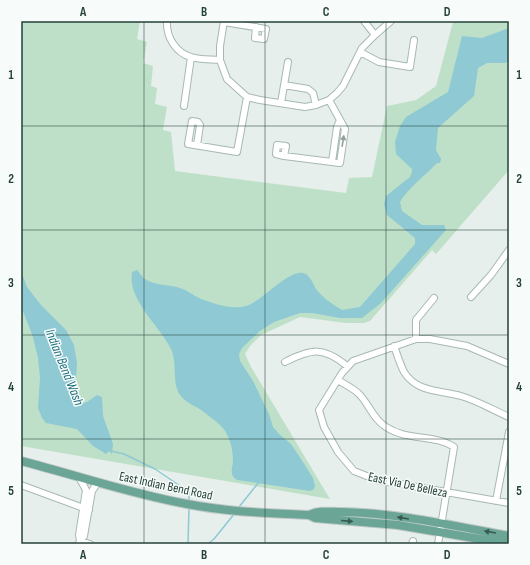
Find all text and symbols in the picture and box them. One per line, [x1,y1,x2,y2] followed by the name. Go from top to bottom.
[79,4,87,20] text: A
[201,4,207,20] text: B
[323,4,330,20] text: C
[444,4,451,20] text: D
[8,67,14,83] text: 1
[516,67,522,83] text: 1
[340,135,346,147] one-way arrow
[8,171,14,187] text: 2
[516,171,522,187] text: 2
[8,275,14,291] text: 3
[516,275,522,291] text: 3
[41,326,88,408] water label: Indian Bend Wash
[8,379,14,395] text: 4
[516,379,522,395] text: 4
[118,468,214,504] street label: East Indian Bend Road
[367,469,449,501] street label: East Via De Belleza
[8,483,14,499] text: 5
[516,483,522,499] text: 5
[397,515,409,521] one-way arrow
[341,517,353,524] one-way arrow
[484,529,496,535] one-way arrow
[79,547,87,563] text: A
[201,547,207,563] text: B
[323,547,330,563] text: C
[444,547,451,563] text: D

